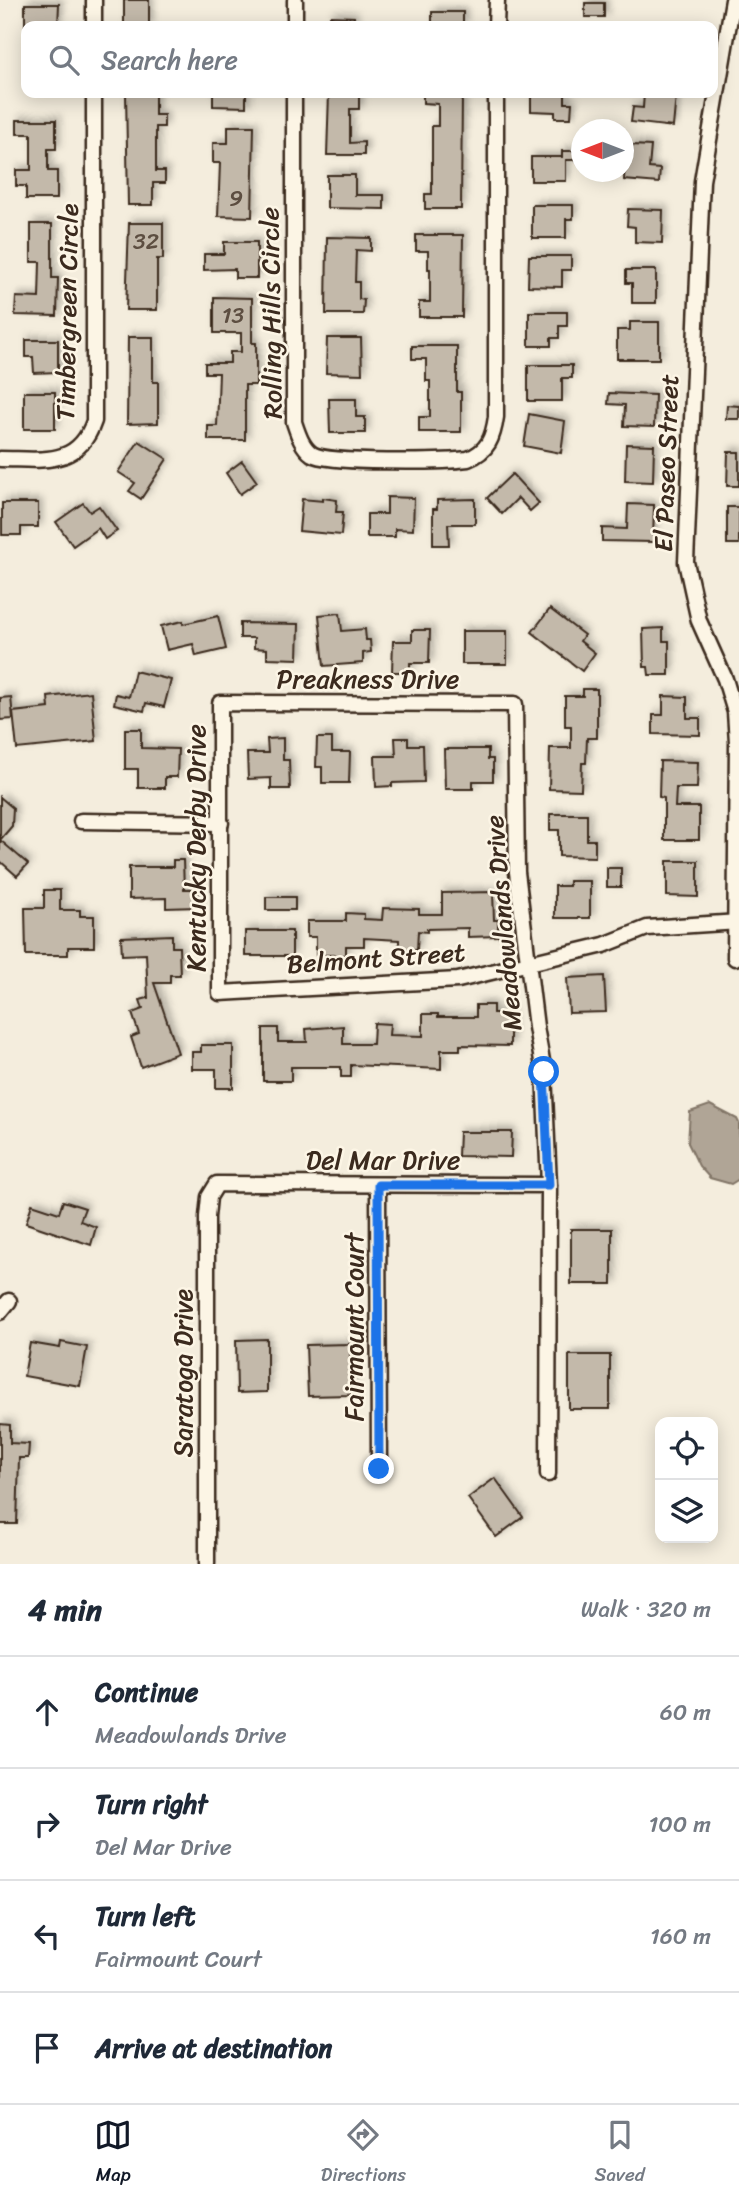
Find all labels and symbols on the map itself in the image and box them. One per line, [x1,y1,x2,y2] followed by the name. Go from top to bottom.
[571,119,634,182] north arrow
[229,178,243,219] house number: 9
[42,203,92,421] street label: Timbergreen Circle
[246,207,296,419] street label: Rolling Hills Circle
[133,221,159,262] house number: 32
[222,295,245,336] house number: 13
[640,373,692,553] street label: El Paseo Street
[277,656,459,702] street label: Preakness Drive
[173,724,219,972] street label: Kentucky Derby Drive
[471,813,535,1033] street label: Meadowlands Drive
[285,929,467,987] street label: Belmont Street
[528,1056,559,1087] route start
[306,1137,460,1183] street label: Del Mar Drive
[331,1231,377,1421] street label: Fairmount Court
[160,1288,206,1457] street label: Saratoga Drive
[363,1453,394,1484] route end

